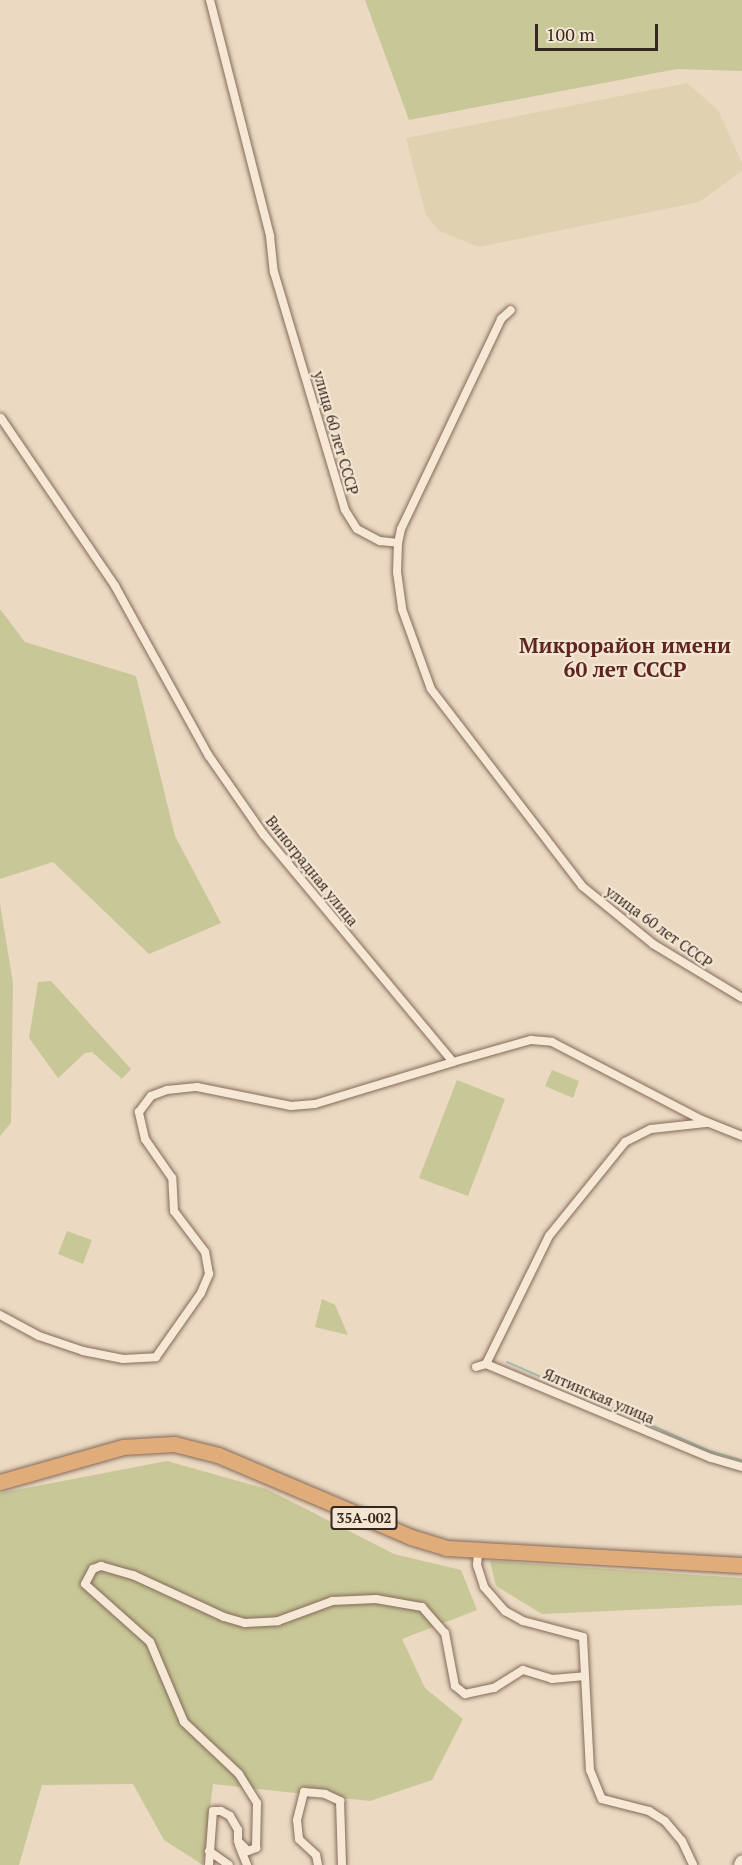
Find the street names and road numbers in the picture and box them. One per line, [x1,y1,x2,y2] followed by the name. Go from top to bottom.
[310,369,362,497] street label: улица 60 лет СССР
[262,812,362,930] street label: Виноградная улица
[602,882,716,972] street label: улица 60 лет СССР
[541,1364,657,1428] street label: Ялтинская улица
[330,1507,398,1529] road number: 35А-002

